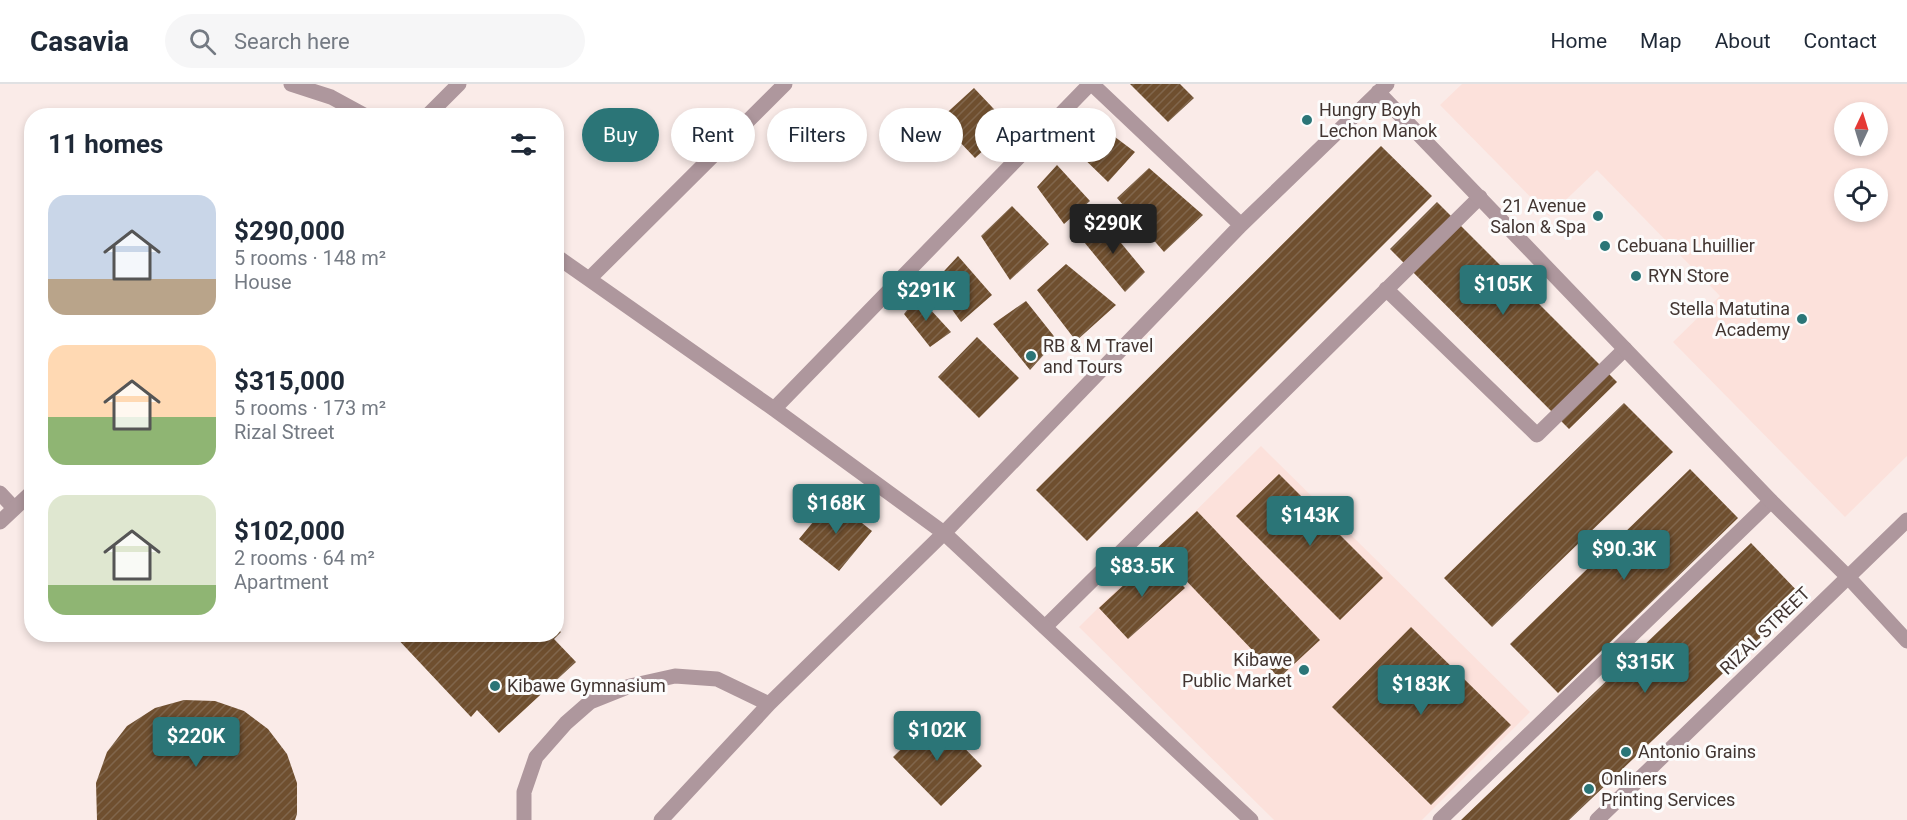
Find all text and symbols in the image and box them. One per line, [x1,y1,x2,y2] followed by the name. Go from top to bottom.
[165,14,585,68] search box
[30,25,129,58] text: Casavia
[186,25,219,58] icon: search
[234,29,350,54] text: Search here
[1551,29,1607,53] text: Home
[1640,29,1682,53] text: Map
[1715,29,1771,53] text: About
[1804,29,1877,53] text: Contact
[1319,99,1438,141] place label: Hungry Boyh Lechon Manok
[1834,102,1888,156] north arrow
[1834,102,1888,222] map controls
[582,108,659,162] chip: Buy
[671,108,755,162] chip: Rent
[767,108,867,162] chip: Filters
[879,108,963,162] chip: New
[975,108,1116,162] chip: Apartment
[1300,113,1314,127] marker: Hungry Boyh Lechon Manok
[507,128,540,161] icon: filters
[48,129,163,159] text: 11 homes
[1834,168,1888,222] button: locate
[1490,195,1586,237] place label: 21 Avenue Salon & Spa
[1071,204,1155,255] pin: $290K
[1591,209,1605,223] marker: 21 Avenue Salon & Spa
[1084,211,1142,235] text: $290K
[234,216,345,246] text: $290,000
[96,219,168,291] icon: home
[1617,235,1755,256] place label: Cebuana Lhuillier
[1598,239,1612,253] marker: Cebuana Lhuillier
[234,246,386,270] text: 5 rooms · 148 m²
[1461,265,1545,316] pin: $105K
[1648,265,1729,286] place label: RYN Store
[1629,269,1643,283] marker: RYN Store
[234,270,292,294] text: House
[884,271,968,322] pin: $291K
[1474,272,1532,296] text: $105K
[897,278,955,302] text: $291K
[1670,298,1790,340] place label: Stella Matutina Academy
[1795,312,1809,326] marker: Stella Matutina Academy
[1043,335,1153,377] place label: RB & M Travel and Tours
[1024,349,1038,363] marker: RB & M Travel and Tours
[234,366,345,396] text: $315,000
[96,369,168,441] icon: home
[234,396,386,420] text: 5 rooms · 173 m²
[234,420,335,444] text: Rizal Street
[794,484,878,535] pin: $168K
[807,491,865,515] text: $168K
[1268,496,1352,547] pin: $143K
[1281,503,1339,527] text: $143K
[234,516,345,546] text: $102,000
[96,519,168,591] icon: home
[1575,530,1673,581] pin: $90.3K
[1592,537,1656,561] text: $90.3K
[234,546,375,570] text: 2 rooms · 64 m²
[1093,547,1191,598] pin: $83.5K
[1110,554,1174,578] text: $83.5K
[234,570,329,594] text: Apartment
[1715,582,1814,679] street label: RIZAL STREET
[1603,643,1687,694] pin: $315K
[1182,649,1292,691] place label: Kibawe Public Market
[1616,650,1674,674] text: $315K
[1297,663,1311,677] marker: Kibawe Public Market
[1379,665,1463,716] pin: $183K
[1392,672,1450,696] text: $183K
[507,675,666,696] place label: Kibawe Gymnasium
[488,679,502,693] marker: Kibawe Gymnasium
[895,711,979,762] pin: $102K
[154,717,238,768] pin: $220K
[908,718,966,742] text: $102K
[167,724,225,748] text: $220K
[1638,741,1756,762] place label: Antonio Grains
[1619,745,1633,759] marker: Antonio Grains
[1601,768,1735,810] place label: Onliners Printing Services
[1582,782,1596,796] marker: Onliners Printing Services

